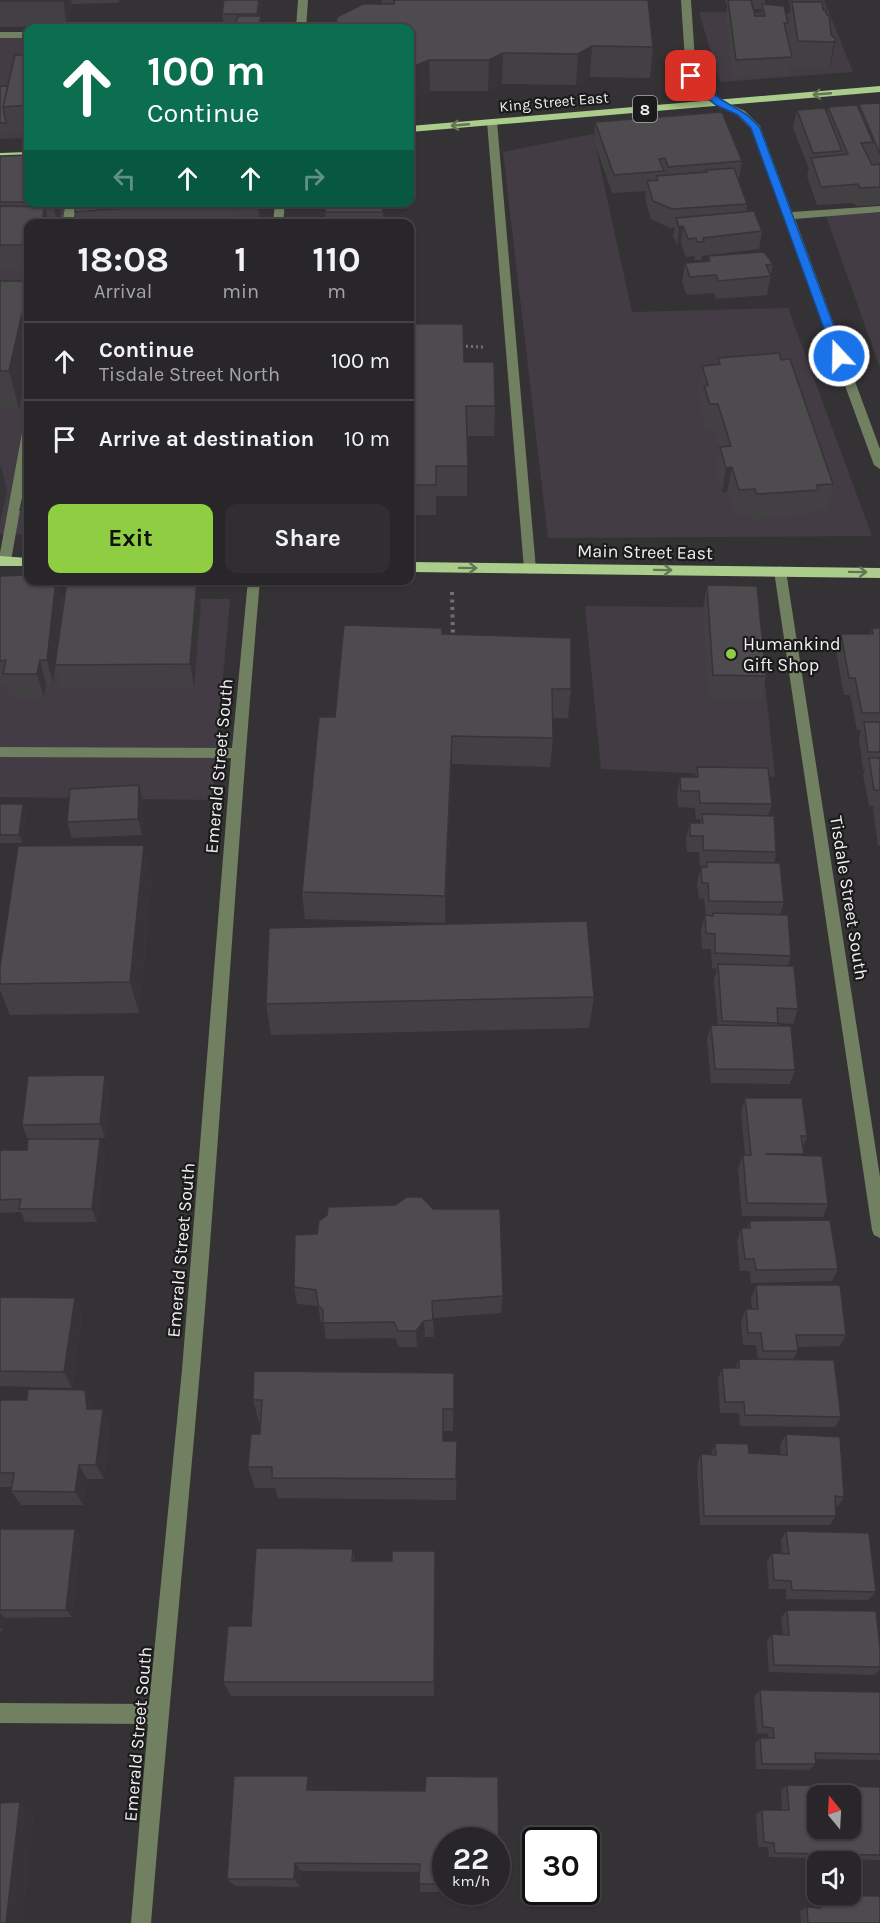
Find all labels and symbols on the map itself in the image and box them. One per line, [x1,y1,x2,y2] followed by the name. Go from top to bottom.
[665,50,716,101] pin
[499,88,610,116] street label: King Street East
[812,89,832,100] one-way arrow
[633,96,657,122] road number: 8
[451,119,470,130] one-way arrow
[807,324,871,388] position arrow
[577,540,713,564] street label: Main Street East
[457,562,477,574] one-way arrow
[652,564,672,576] one-way arrow
[847,566,867,578] one-way arrow
[743,633,841,676] place label: Humankind Gift Shop
[724,647,738,661] marker: Humankind Gift Shop
[200,678,238,854] street label: Emerald Street South
[825,814,873,982] street label: Tisdale Street South
[162,1162,200,1338] street label: Emerald Street South
[119,1646,157,1822] street label: Emerald Street South
[807,1785,861,1839] north arrow
[522,1827,600,1905] speed limit sign: 30

